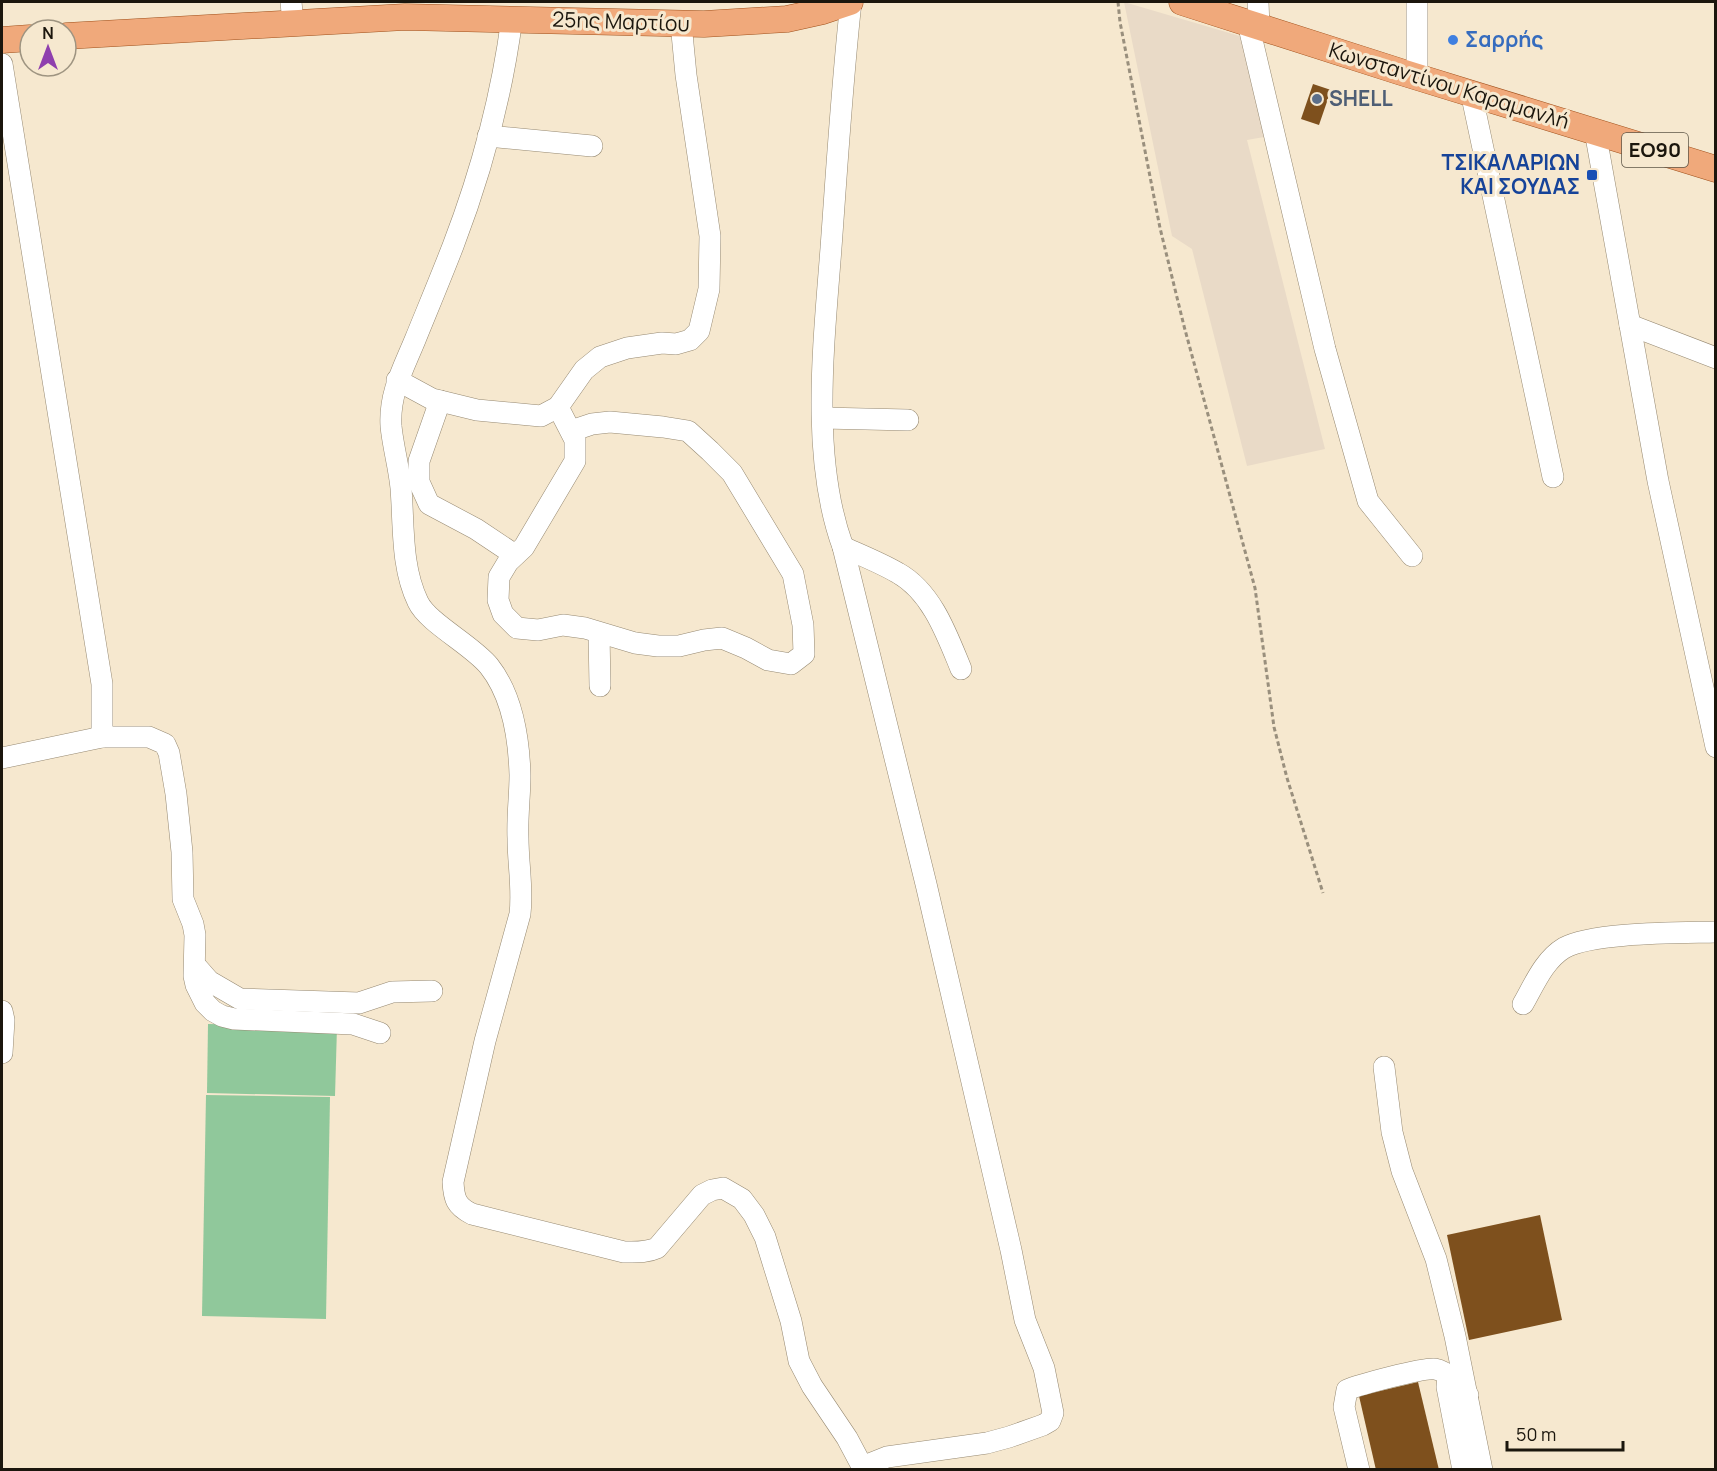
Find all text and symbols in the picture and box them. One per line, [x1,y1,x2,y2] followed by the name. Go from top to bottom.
[552,5,690,37] street label: 25ης Μαρτίου
[18,18,78,78] north arrow
[42,22,54,44] text: N
[1465,25,1543,53] place label: Σαρρής
[1446,33,1460,47] marker: Σαρρής
[1326,35,1573,135] street label: Κωνσταντίνου Καραμανλή
[1329,84,1393,112] place label: SHELL
[1310,92,1324,106] marker: SHELL
[1622,133,1688,167] road number: ΕΟ90
[1441,148,1580,200] place label: ΤΣΙΚΑΛΑΡΙΩΝ ΚΑΙ ΣΟΥΔΑΣ
[1585,168,1599,182] marker: ΤΣΙΚΑΛΑΡΙΩΝ ΚΑΙ ΣΟΥΔΑΣ
[1507,1414,1622,1452] scale bar
[1516,1422,1556,1446] text: 50 m

